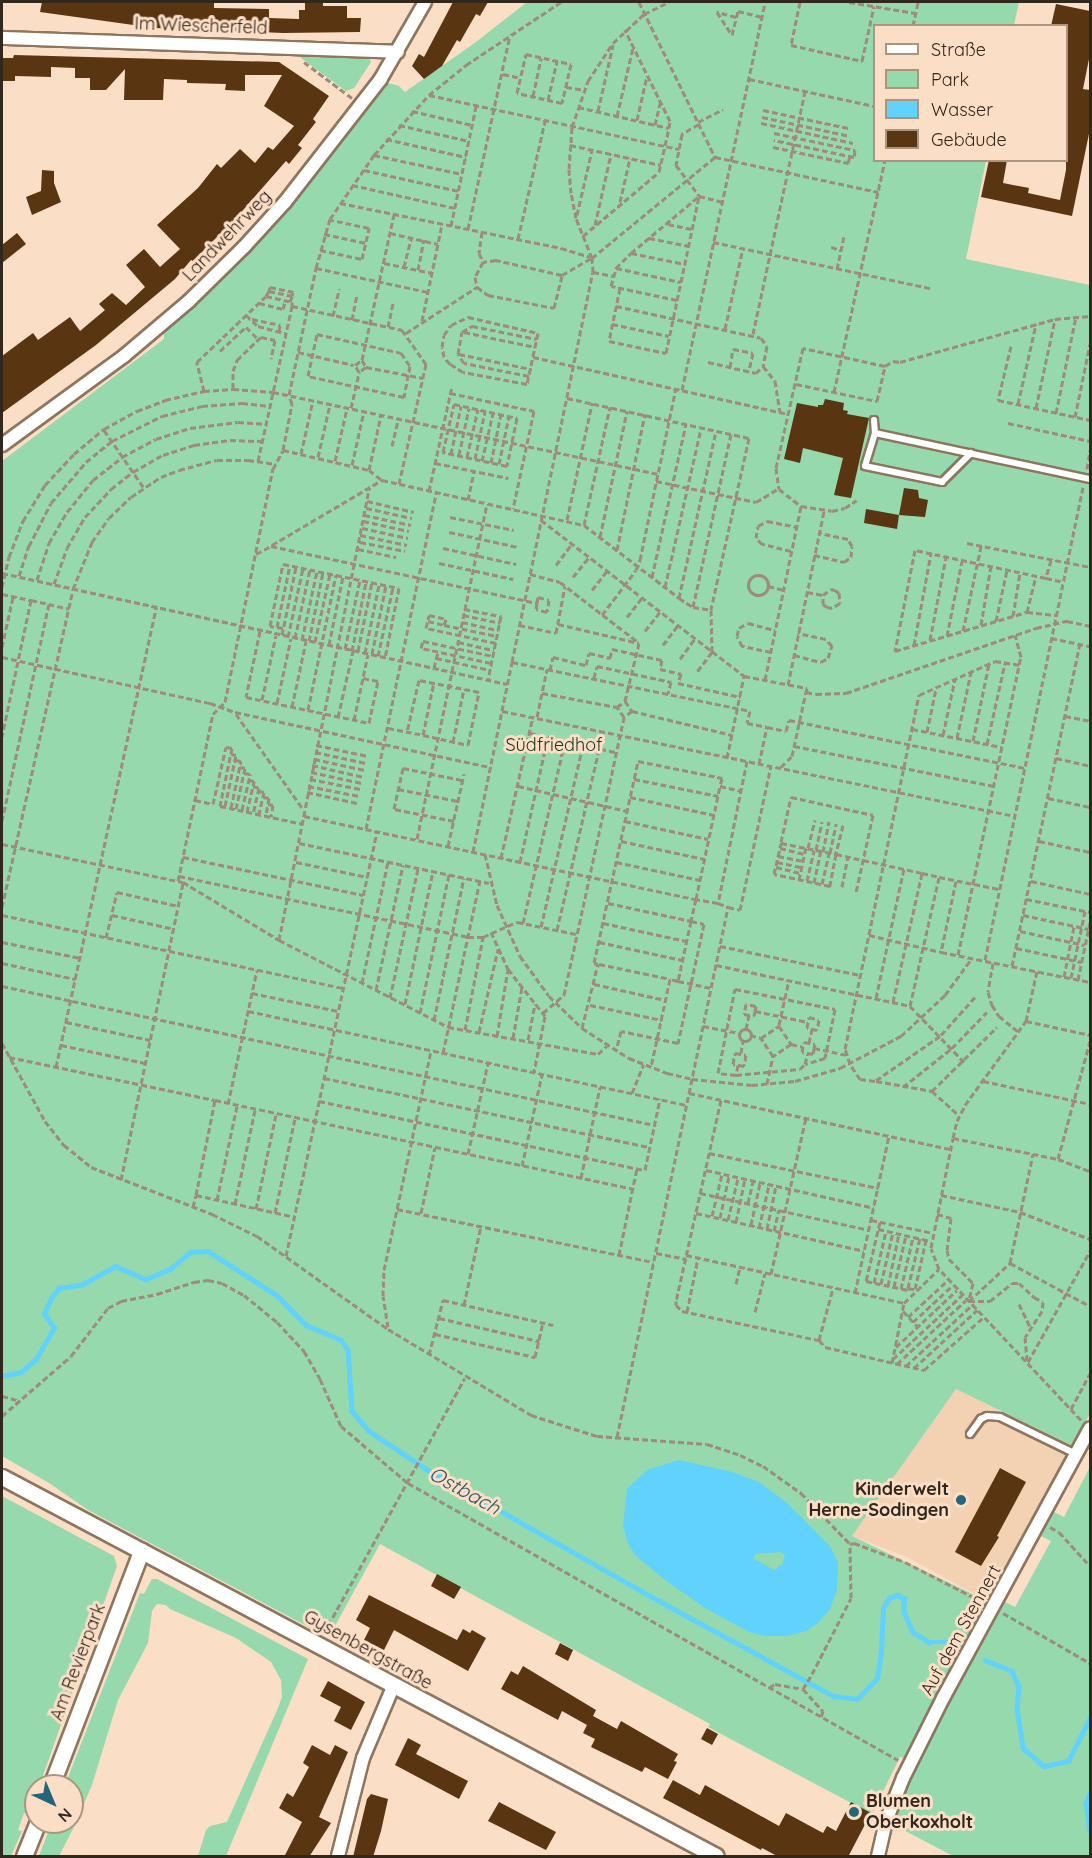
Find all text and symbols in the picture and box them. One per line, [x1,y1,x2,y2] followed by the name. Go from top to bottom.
[134,13,268,39] street label: Im Wiescherfeld
[873,24,1068,162] legend
[931,38,986,61] text: Straße
[931,68,969,91] text: Park
[931,98,993,121] text: Wasser
[931,128,1007,151] text: Gebäude
[178,186,276,286] street label: Landwehrweg
[505,734,603,756] park label: Südfriedhof
[425,1461,505,1519] water label: Ostbach
[808,1479,949,1522] place label: Kinderwelt Herne-Sodingen
[954,1493,968,1507] marker: Kinderwelt Herne-Sodingen
[916,1561,1006,1699] street label: Auf dem Stennert
[46,1600,110,1724] street label: Am Revierpark
[300,1606,436,1694] street label: Gysenbergstraße
[24,1774,84,1834] north arrow
[866,1791,973,1834] place label: Blumen Oberkoxholt
[54,1804,76,1827] text: N
[847,1805,861,1819] marker: Blumen Oberkoxholt

